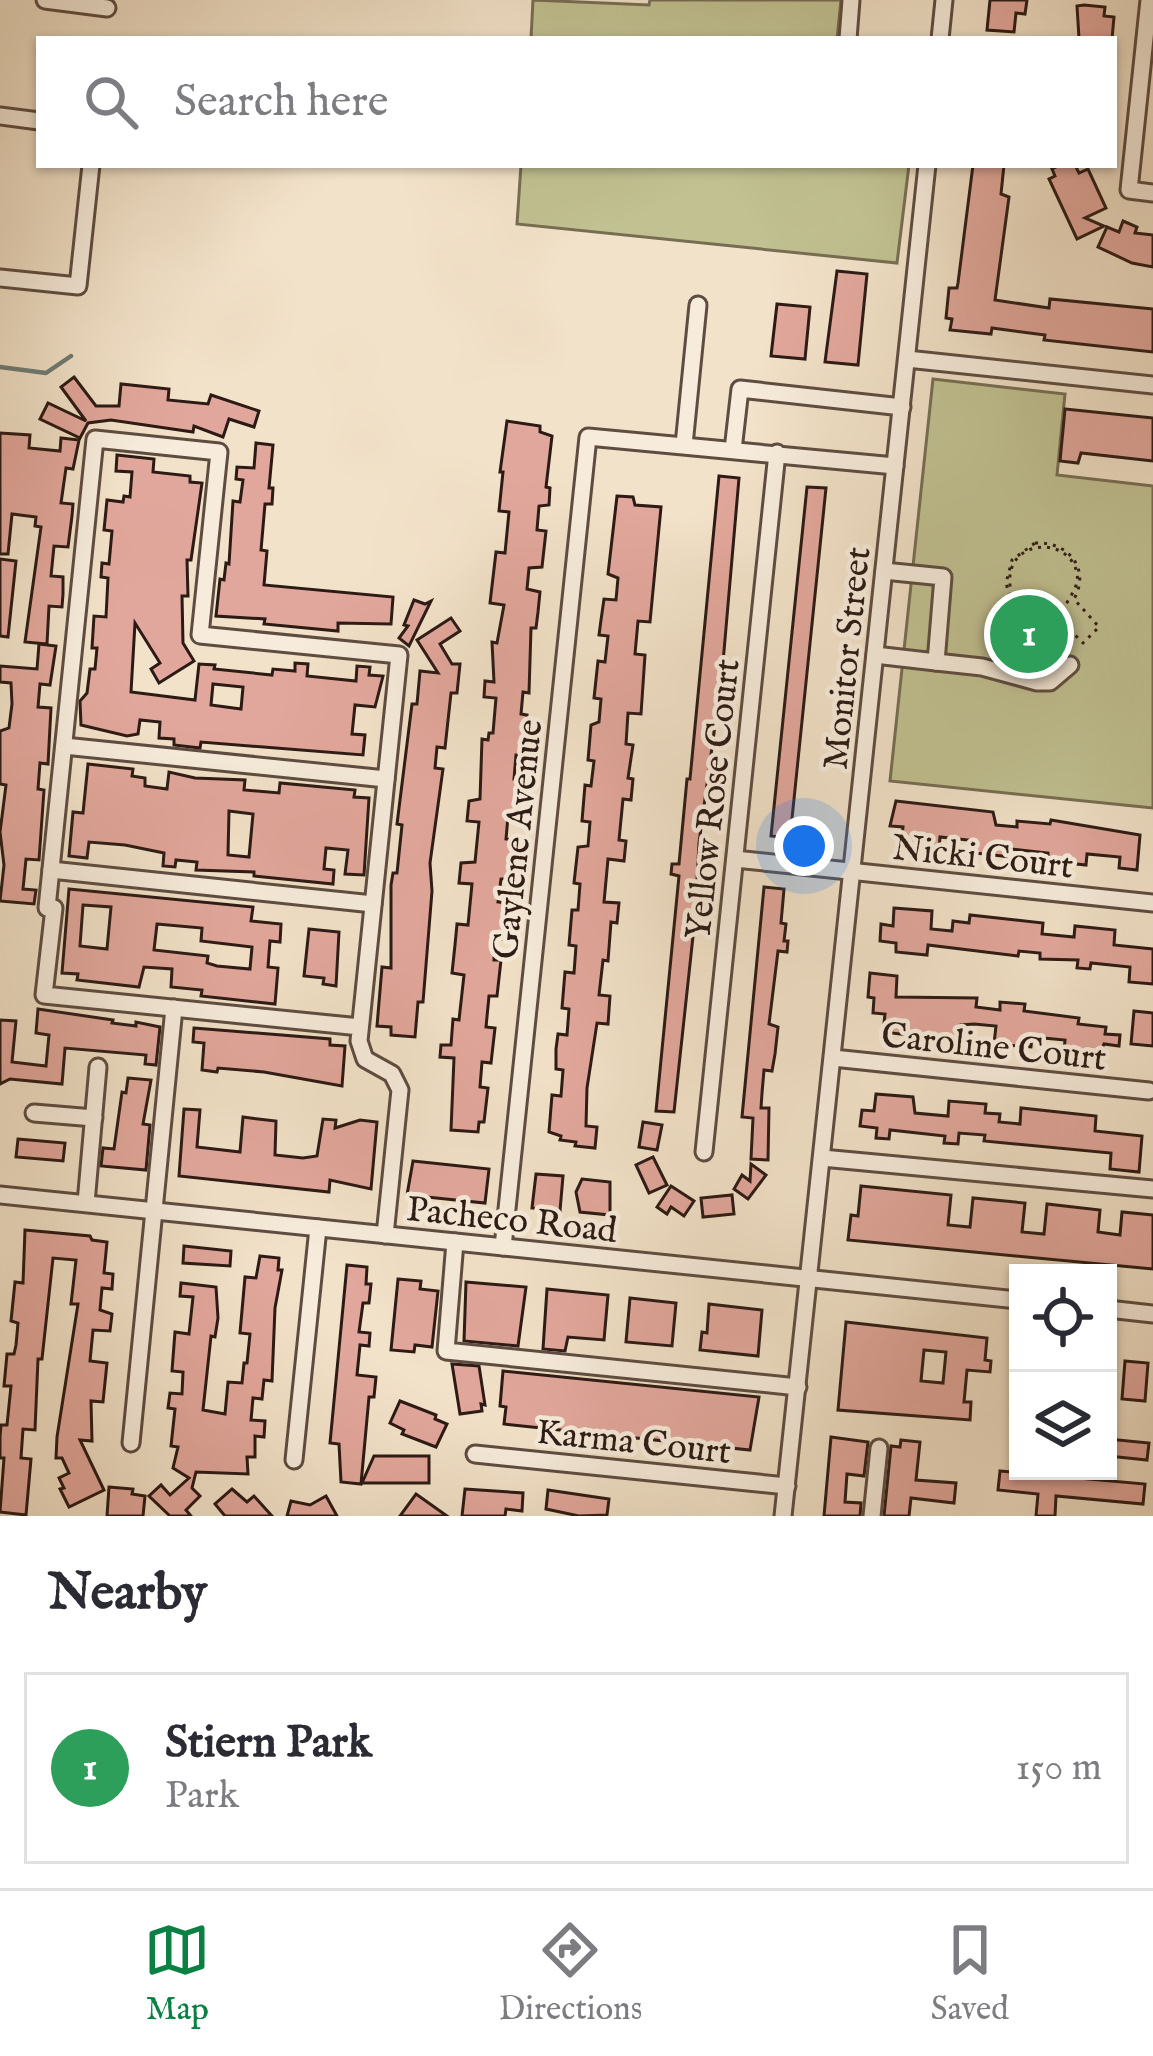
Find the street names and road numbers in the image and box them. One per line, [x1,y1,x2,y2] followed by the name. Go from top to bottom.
[813,545,883,772] street label: Monitor Street
[676,657,752,942] street label: Yellow Rose Court
[484,717,554,962] street label: Gaylene Avenue
[890,826,1075,890] street label: Nicki Court
[879,1013,1109,1083] street label: Caroline Court
[404,1187,620,1255] street label: Pacheco Road
[534,1410,733,1476] street label: Karma Court

